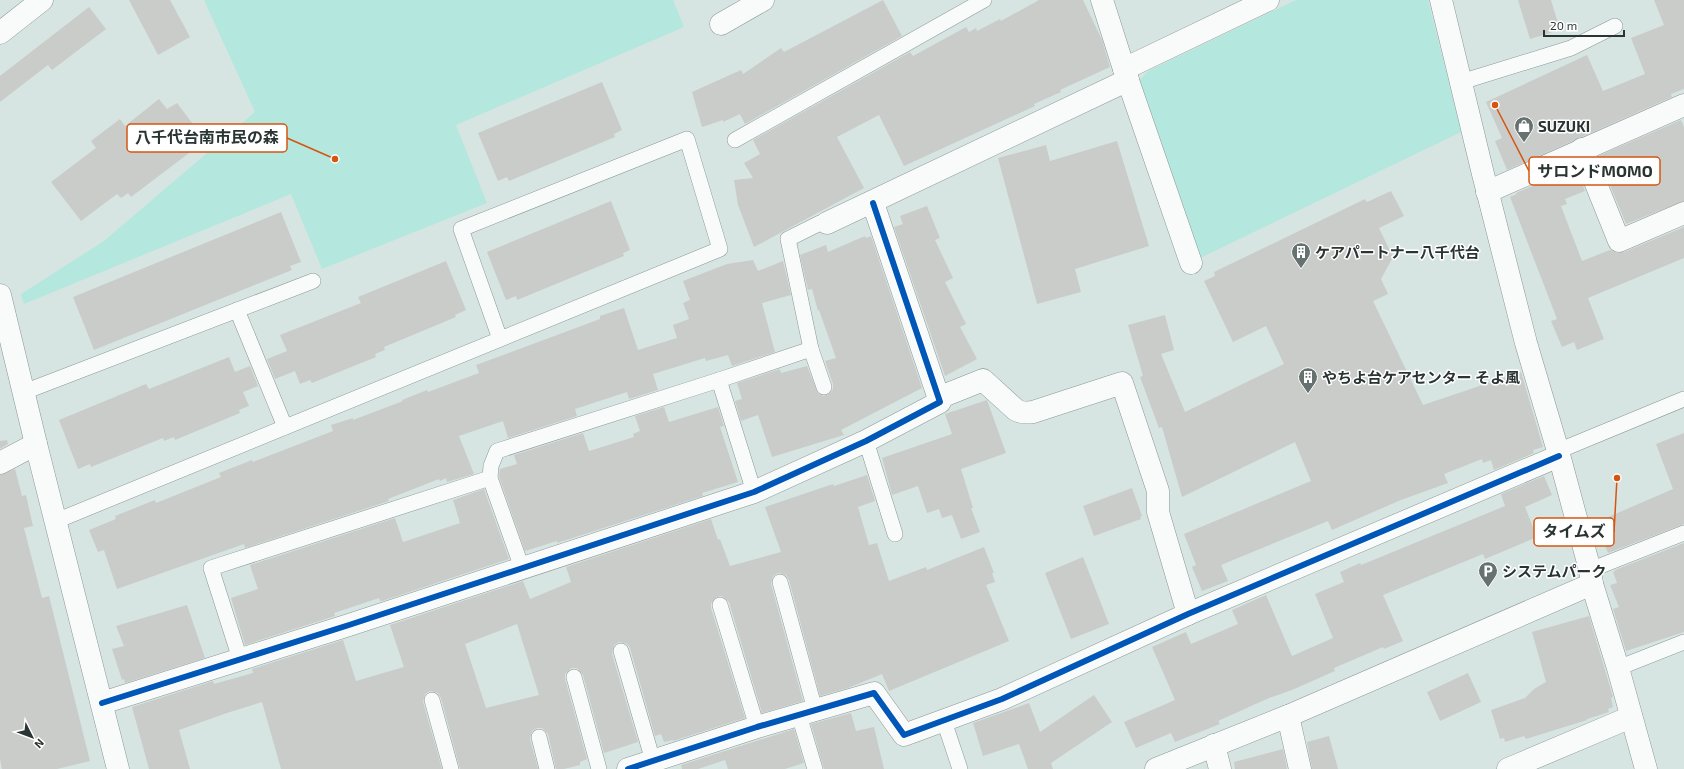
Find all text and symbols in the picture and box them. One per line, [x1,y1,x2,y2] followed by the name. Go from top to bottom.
[1544,12,1624,38] scale bar
[1550,18,1577,32] text: 20 m
[1513,115,1535,143] shop icon: SUZUKI
[1538,117,1590,135] place label: SUZUKI
[127,124,287,152] callout: 八千代台南市民の森
[135,127,279,146] text: 八千代台南市民の森
[1529,157,1660,185] callout: サロンドMOMO
[1537,161,1653,180] text: サロンドMOMO
[1290,241,1312,269] building icon: ケアパートナー八千代台
[1315,243,1480,261] place label: ケアパートナー八千代台
[1297,366,1319,394] building icon: やちよ台ケアセンター そよ風
[1322,368,1520,386] place label: やちよ台ケアセンター そよ風
[1534,518,1614,546] callout: タイムズ
[1542,521,1606,540] text: タイムズ
[1477,560,1499,588] parking icon: システムパーク
[1502,562,1607,580] place label: システムパーク
[12,717,52,757] north arrow
[32,737,47,751] text: N

